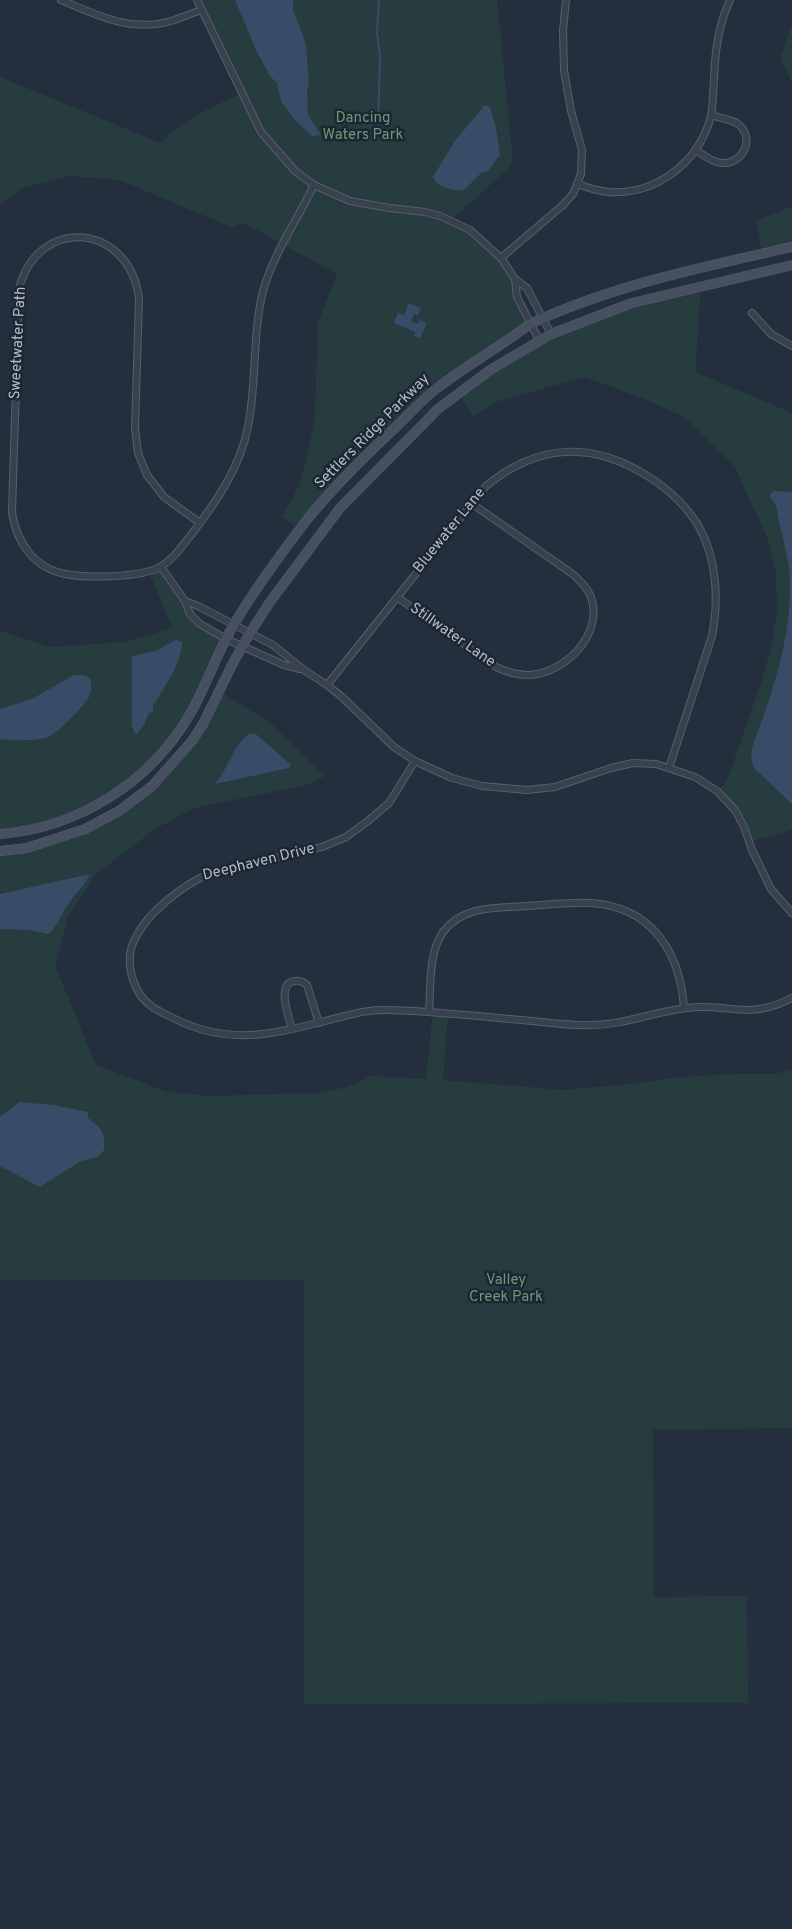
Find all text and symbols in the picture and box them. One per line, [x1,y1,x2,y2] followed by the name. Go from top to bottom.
[323,110,403,145] park label: Dancing Waters Park
[7,286,31,400] street label: Sweetwater Path
[312,371,434,493] street label: Settlers Ridge Parkway
[410,485,490,577] street label: Bluewater Lane
[406,600,498,672] street label: Stillwater Lane
[201,840,317,886] street label: Deephaven Drive
[469,1272,543,1307] park label: Valley Creek Park

